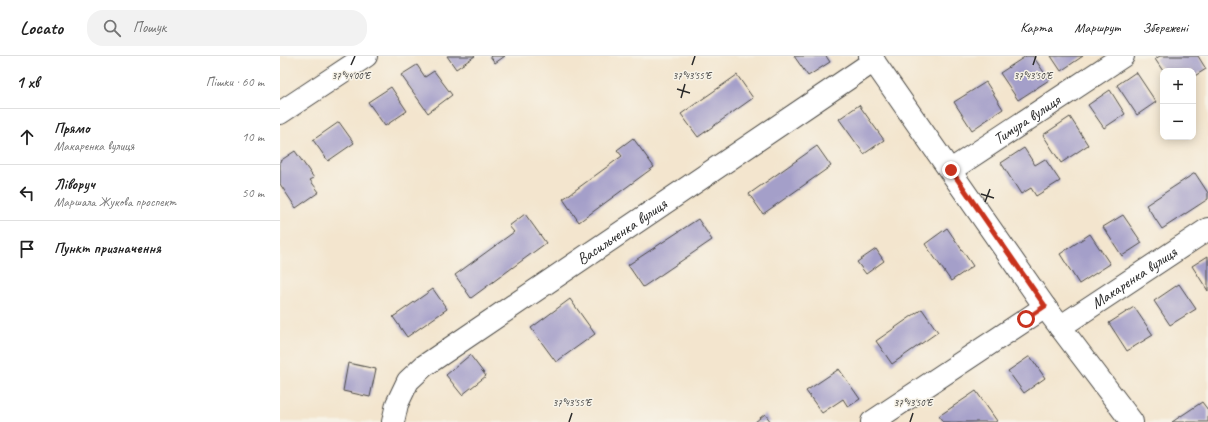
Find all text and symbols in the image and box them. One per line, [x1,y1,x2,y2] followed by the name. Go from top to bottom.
[87,10,367,46] search box
[20,16,63,40] text: Locato
[101,17,123,39] icon: search
[133,18,166,37] text: Пошук
[1020,19,1052,36] text: Карта
[1074,19,1120,36] text: Маршрут
[1142,19,1188,36] text: Збережені
[1160,68,1196,140] map controls
[1160,68,1196,104] button: +
[332,69,372,82] text: 37°44'00"E
[673,69,713,82] text: 37°43'55"E
[1014,69,1054,82] text: 37°43'50"E
[16,72,39,93] text: 1 хв
[206,74,264,90] text: Пішки · 60 m
[990,90,1065,149] street label: Тимура вулиця
[1160,104,1196,140] button: −
[54,119,90,138] text: Прямо
[16,126,38,148] icon: ahead
[242,129,264,145] text: 10 m
[54,138,134,154] text: Макаренка вулиця
[942,161,960,179] route end
[54,175,95,194] text: Ліворуч
[16,182,38,204] icon: left
[242,185,264,201] text: 50 m
[54,194,176,210] text: Маршала Жукова проспект
[573,194,672,269] street label: Васильченка вулиця
[16,238,38,260] icon: arrive
[54,239,161,258] text: Пункт призначення
[1087,242,1182,314] street label: Макаренка вулиця
[1017,310,1035,328] route start
[553,396,593,409] text: 37°43'55"E
[894,396,934,409] text: 37°43'50"E

